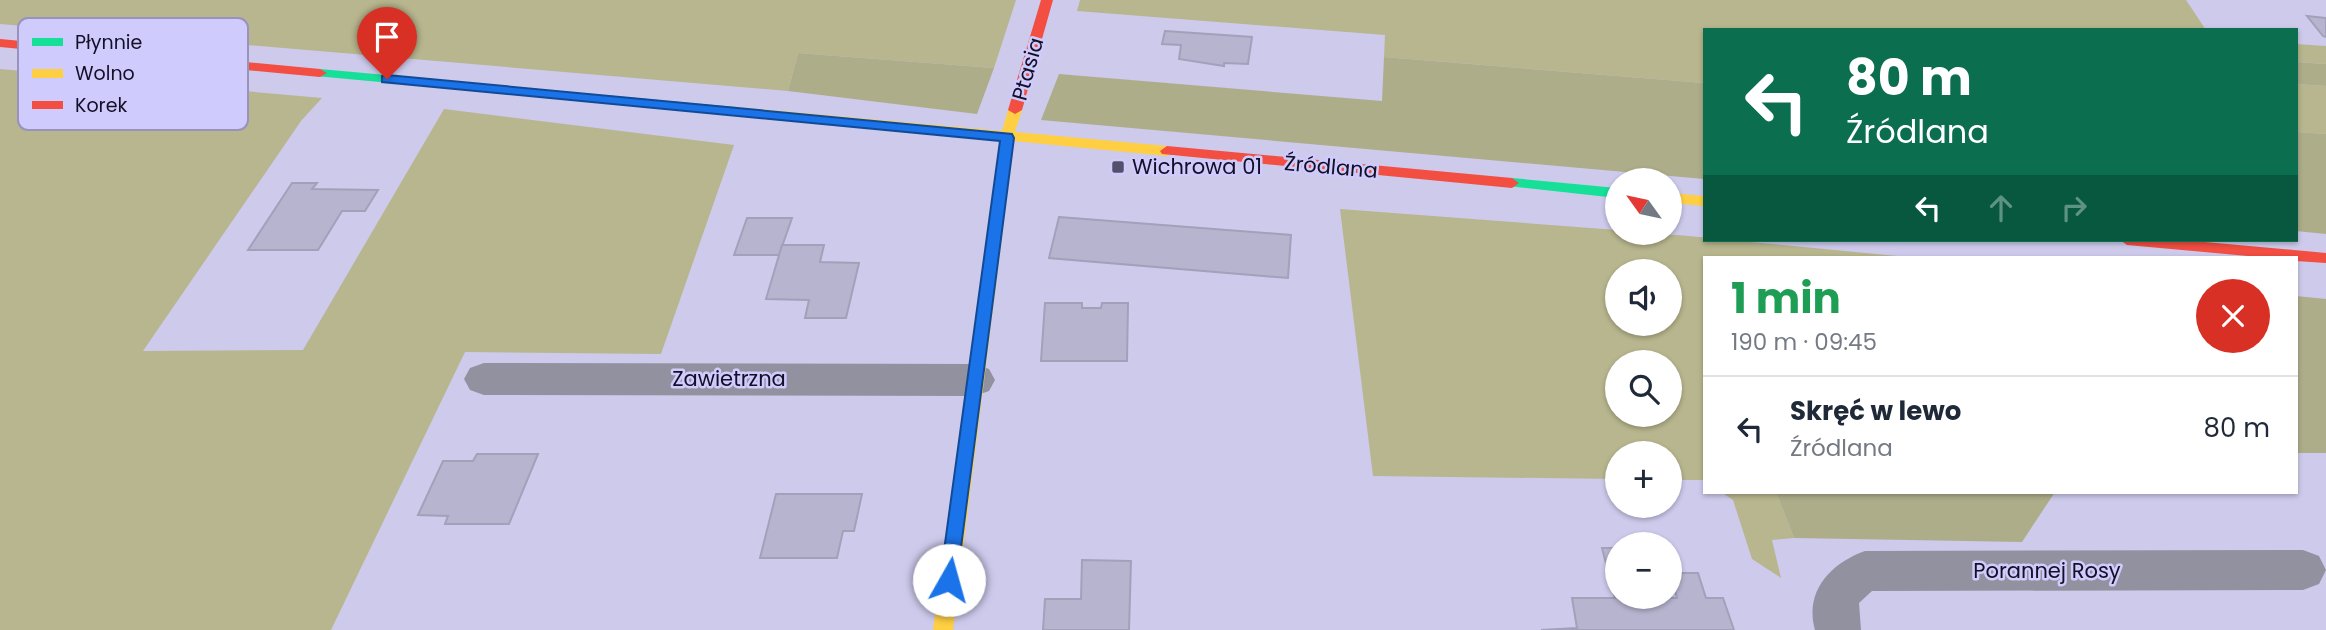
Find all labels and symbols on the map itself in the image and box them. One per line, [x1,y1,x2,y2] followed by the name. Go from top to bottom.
[357,7,417,79] pin
[18,18,248,130] legend
[75,29,142,56] text: Płynnie
[1005,34,1050,104] street label: Ptasia
[75,60,135,87] text: Wolno
[75,92,127,119] text: Korek
[1283,148,1379,185] street label: Źródlana
[1132,152,1262,181] place label: Wichrowa 01
[1110,159,1126,175] marker: Wichrowa 01
[1605,168,1682,245] north arrow
[672,364,786,393] street label: Zawietrzna
[912,543,986,617] position arrow
[1973,556,2121,585] street label: Porannej Rosy

